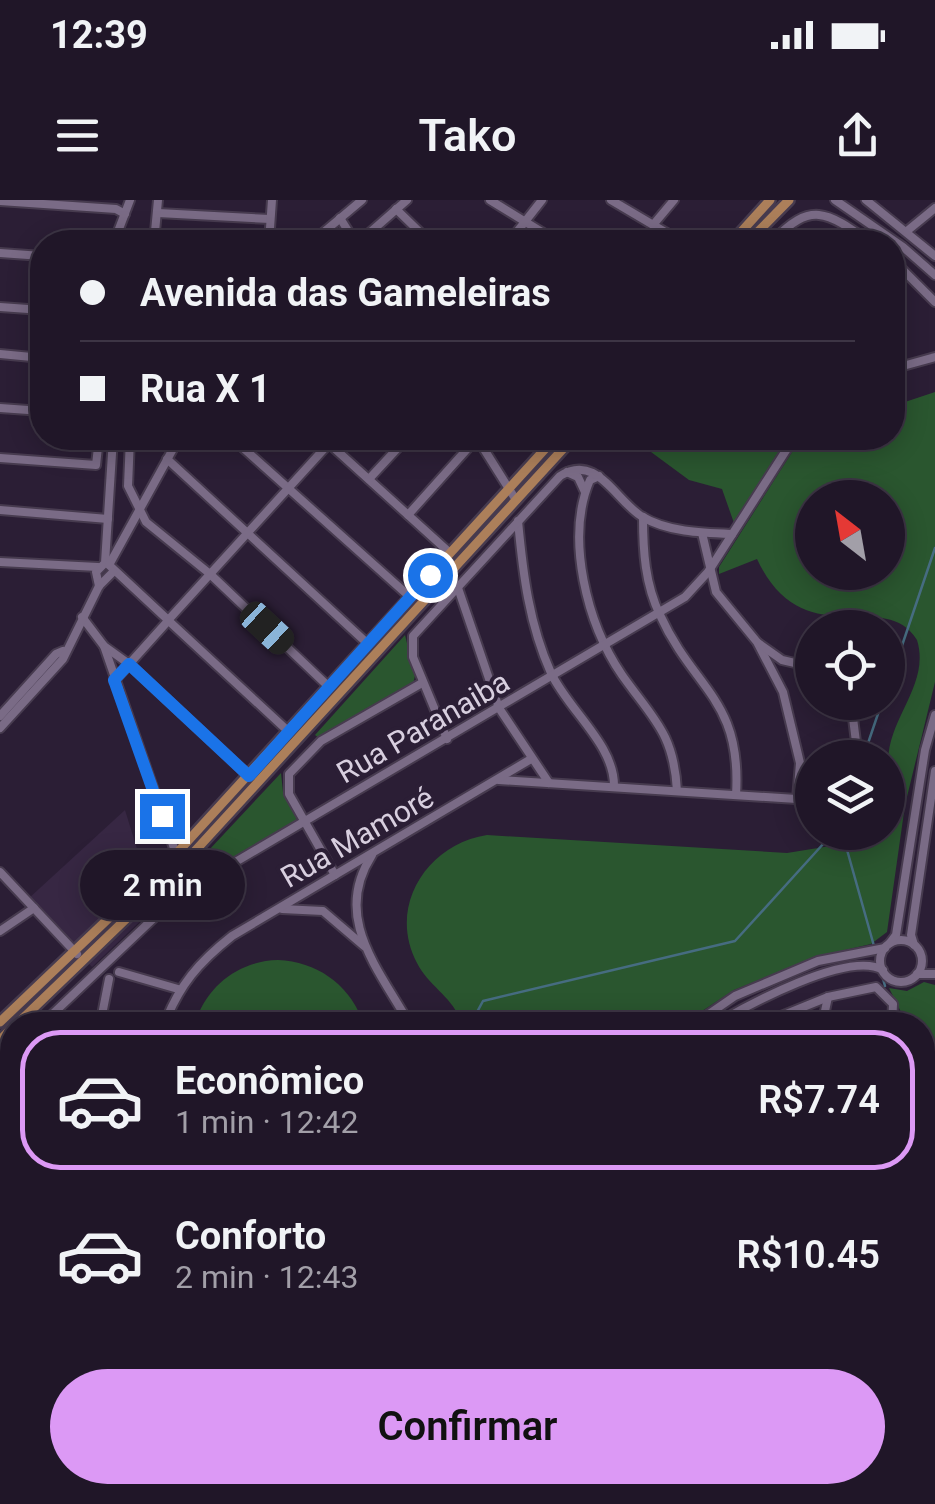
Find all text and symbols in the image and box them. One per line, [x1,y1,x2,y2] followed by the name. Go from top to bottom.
[50,13,148,57] text: 12:39
[50,108,105,163] icon: menu
[830,108,885,163] icon: share
[419,109,516,162] text: Tako
[140,271,551,315] text: Avenida das Gameleiras
[140,367,271,411] text: Rua X 1
[795,480,905,590] north arrow
[795,480,905,850] map controls
[408,553,453,598] route start
[235,597,299,659] car
[795,610,905,720] button: locate
[331,664,515,790] street label: Rua Paranaiba
[795,740,905,850] button: layers
[274,779,440,895] street label: Rua Mamoré
[140,794,185,839] route end
[80,851,244,921] callout: 2 min
[122,866,203,904] text: 2 min
[55,1055,145,1145] icon: car
[175,1059,364,1103] text: Econômico
[758,1078,880,1122] text: R$7.74
[175,1103,358,1141] text: 1 min · 12:42
[55,1210,145,1300] icon: car
[175,1214,326,1258] text: Conforto
[737,1233,880,1277] text: R$10.45
[175,1258,358,1296] text: 2 min · 12:43
[50,1369,885,1484] button: Confirmar

